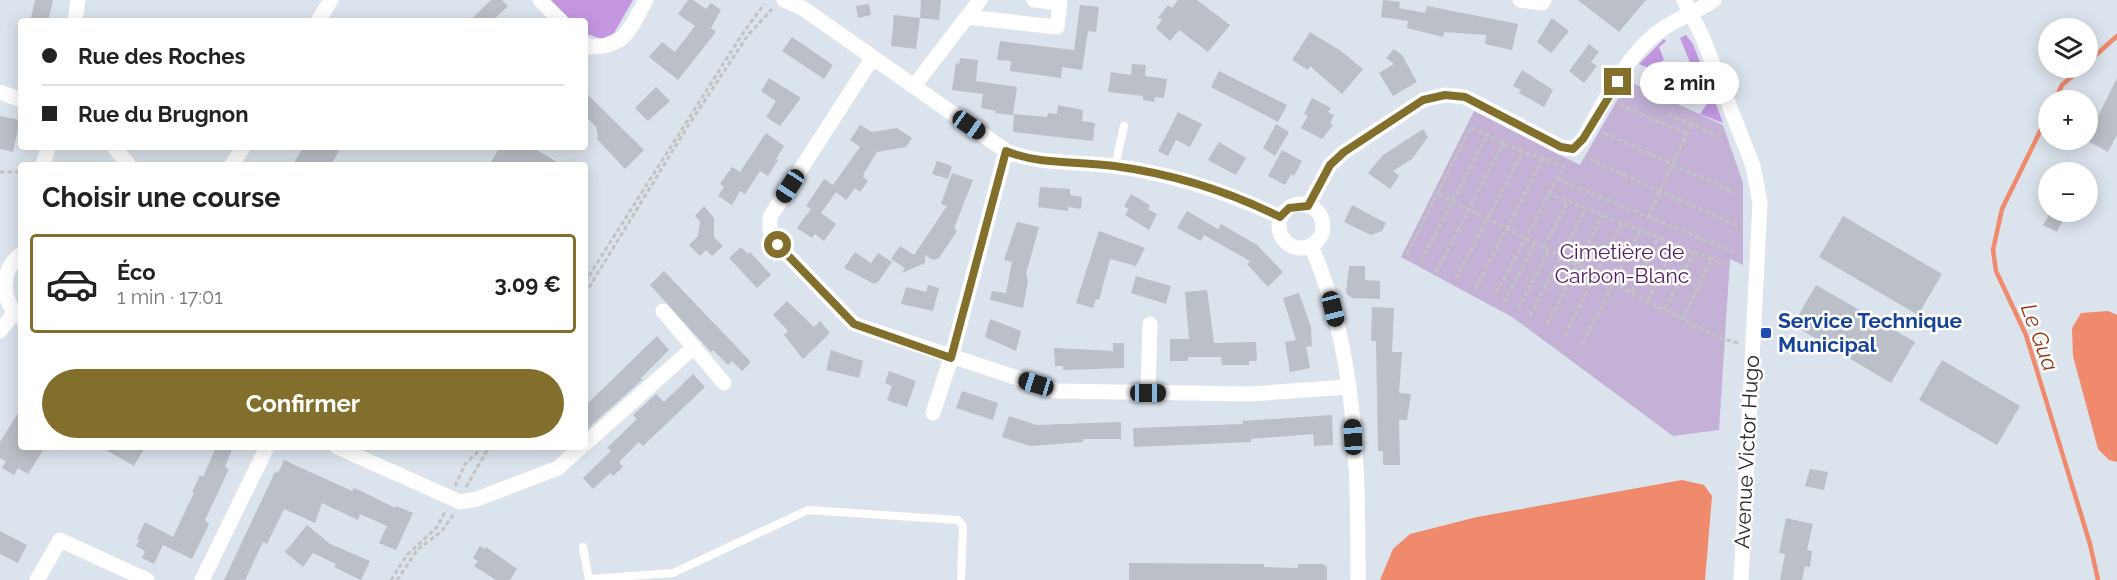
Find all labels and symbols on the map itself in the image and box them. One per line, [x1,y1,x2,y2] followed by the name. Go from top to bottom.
[1639,61,1738,103] callout: 2 min
[1604,68,1631,95] route end
[949,107,989,143] car
[773,166,807,206] car
[764,231,791,258] route start
[1555,239,1689,288] park label: Cimetière de Carbon-Blanc
[1320,289,1346,329] car
[2016,300,2064,374] water label: Le Gua
[1778,308,1963,357] place label: Service Technique Municipal
[1759,326,1773,340] marker: Service Technique Municipal
[1729,355,1764,549] street label: Avenue Victor Hugo
[1016,370,1056,398] car
[1130,384,1166,402] car
[1343,419,1363,455] car

